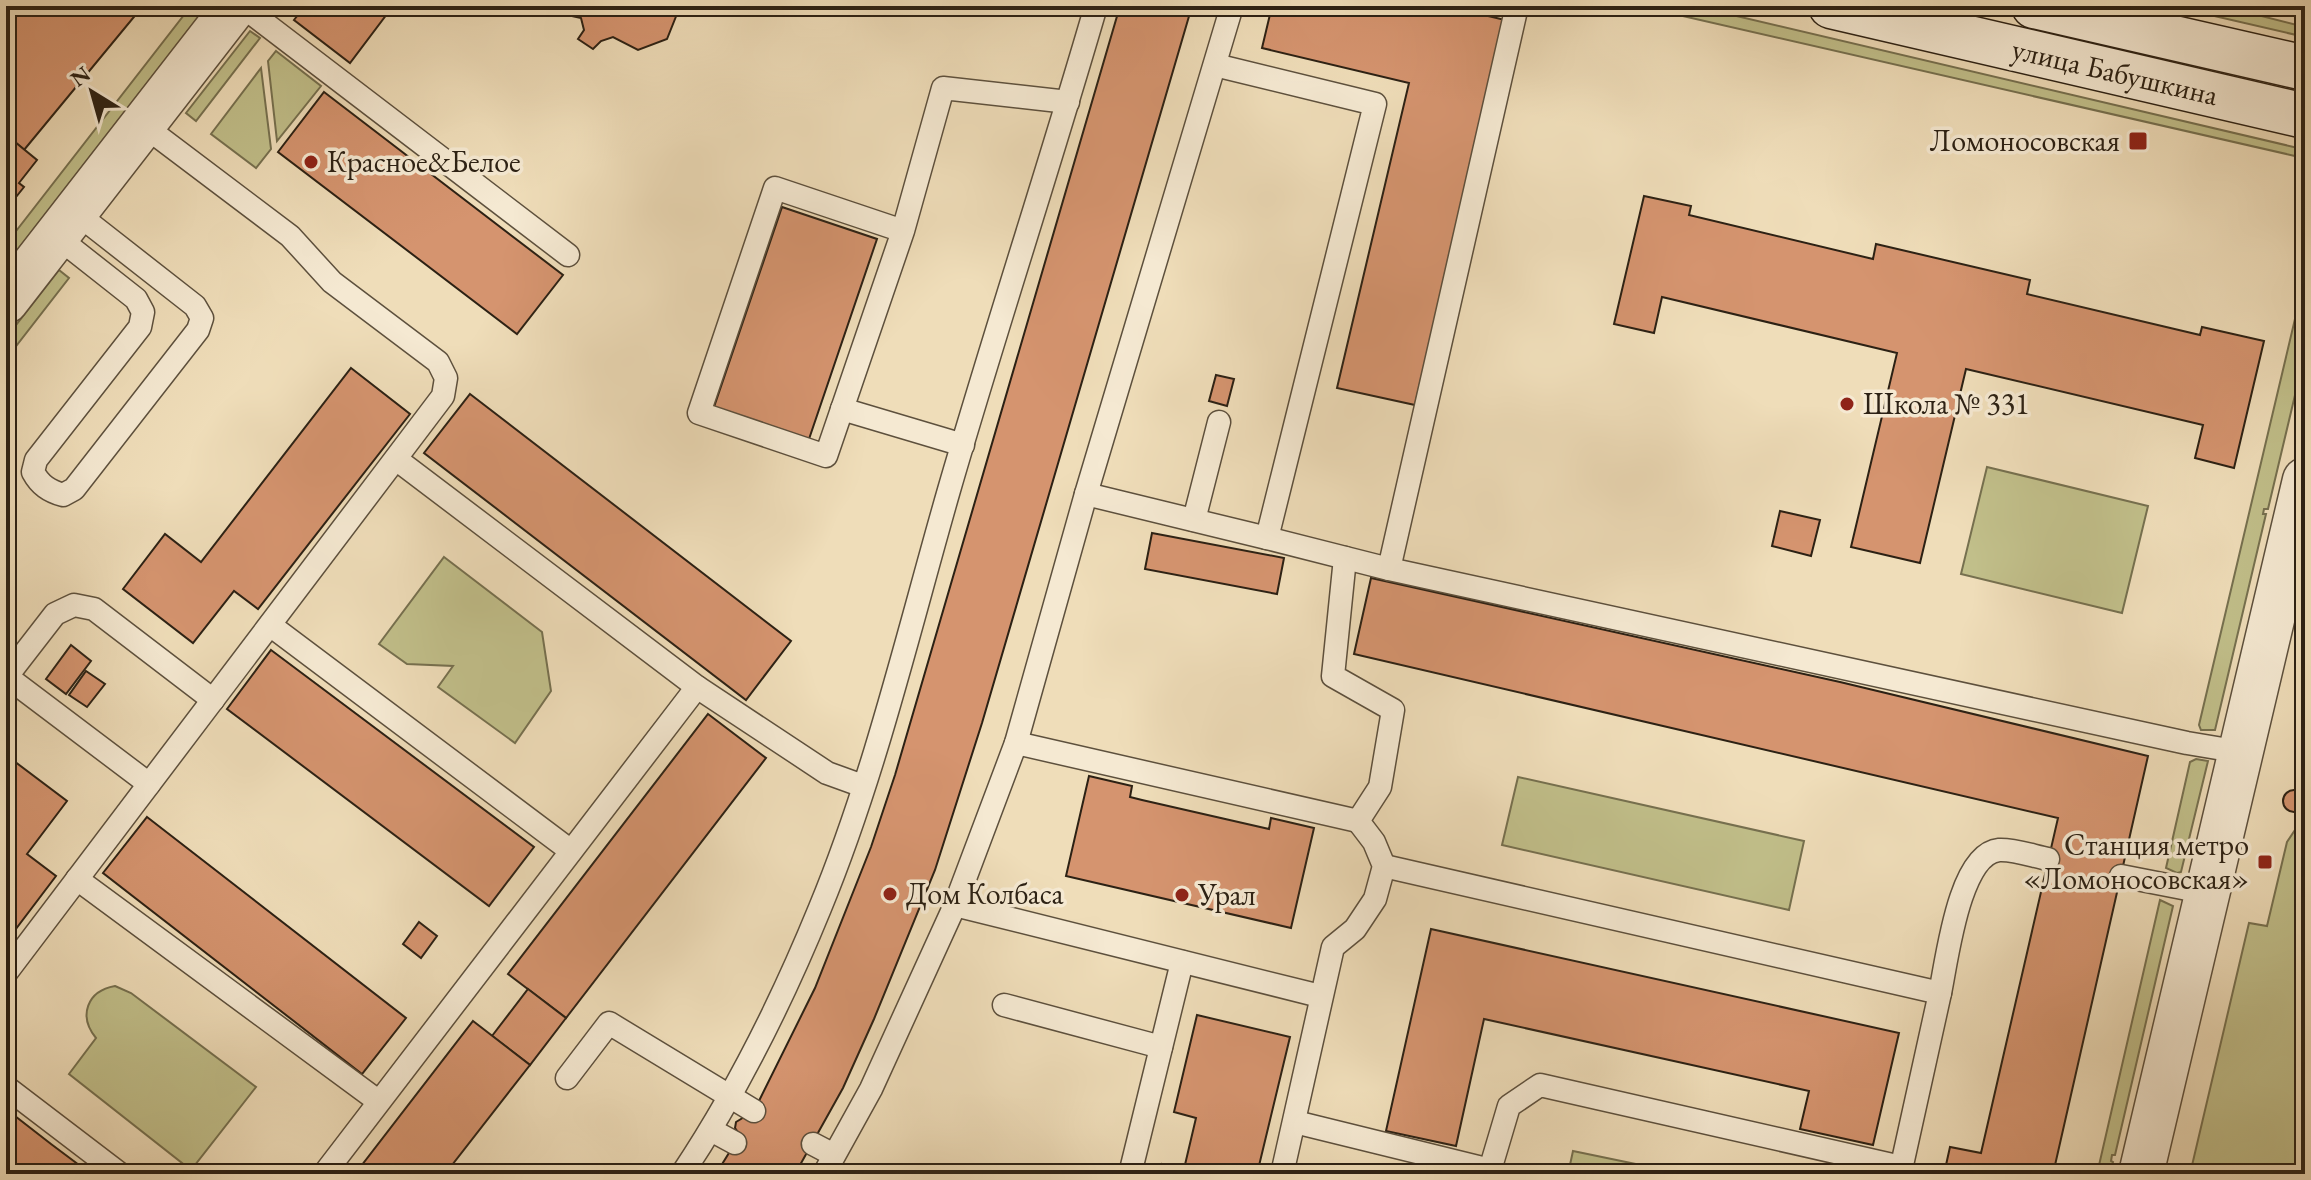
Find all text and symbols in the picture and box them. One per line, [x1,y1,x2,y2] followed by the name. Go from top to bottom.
[2008,29,2222,114] street label: улица Бабушкина
[52,52,132,132] north arrow
[64,59,96,93] text: N
[1930,121,2120,160] place label: Ломоносовская
[2127,130,2149,152] marker: Ломоносовская
[327,142,521,181] place label: Красное&Белое
[302,153,320,171] marker: Красное&Белое
[1863,384,2029,423] place label: Школа № 331
[1838,395,1856,413] marker: Школа № 331
[2023,825,2249,898] place label: Станция метро «Ломоносовская»
[2256,853,2274,871] marker: Станция метро «Ломоносовская»
[906,874,1064,913] place label: Дом Колбаса
[1197,875,1256,914] place label: Урал
[881,885,899,903] marker: Дом Колбаса
[1173,886,1191,904] marker: Урал

